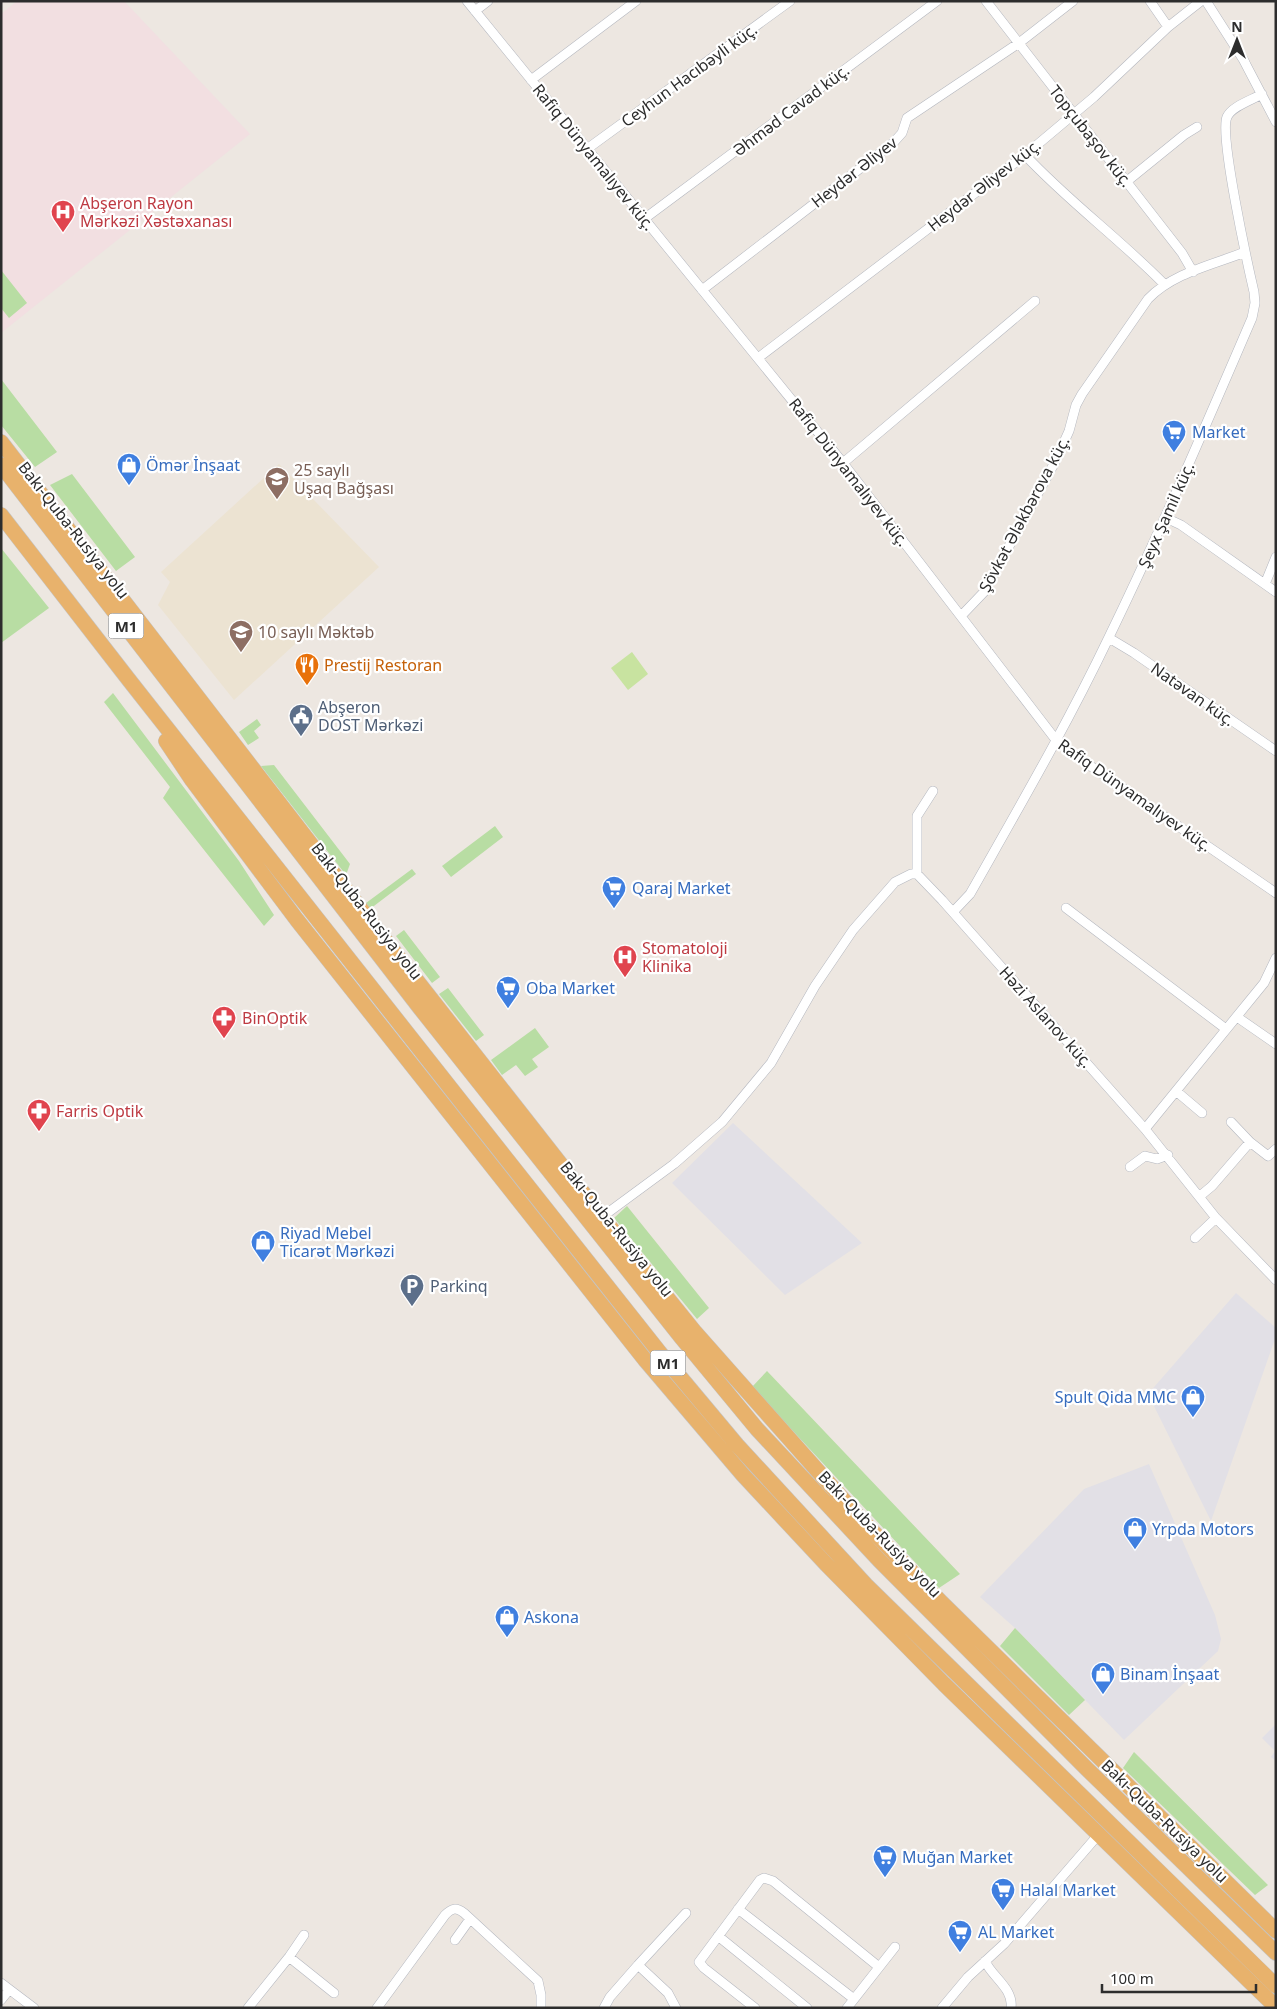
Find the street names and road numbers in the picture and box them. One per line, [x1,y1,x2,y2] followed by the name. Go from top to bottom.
[616,18,762,132] street label: Ceyhun Hacıbəyli küç.
[728,59,854,161] street label: Əhməd Cavad küç.
[528,79,660,235] street label: Rafiq Dünyamalıyev küç.
[1044,81,1138,191] street label: Topçubaşov küç.
[806,131,902,213] street label: Heydər Əliyev
[923,134,1045,236] street label: Heydər Əliyev küç.
[784,393,914,551] street label: Rafiq Dünyamalıyev küç.
[974,432,1074,596] street label: Şövkət Ələkbərova küç.
[14,457,134,603] street label: Bakı-Quba-Rusiya yolu
[1133,459,1199,571] street label: Şeyx Şamil küç.
[108,614,144,638] road number: M1
[1147,657,1239,731] street label: Natəvan küç.
[1054,734,1216,856] street label: Rafiq Dünyamalıyev küç.
[307,838,427,984] street label: Bakı-Quba-Rusiya yolu
[994,961,1098,1073] street label: Həzi Aslanov küç.
[555,1157,679,1301] street label: Bakı-Quba-Rusiya yolu
[650,1350,686,1376] road number: M1
[814,1466,946,1602] street label: Bakı-Quba-Rusiya yolu
[1097,1755,1233,1887] street label: Bakı-Quba-Rusiya yolu

